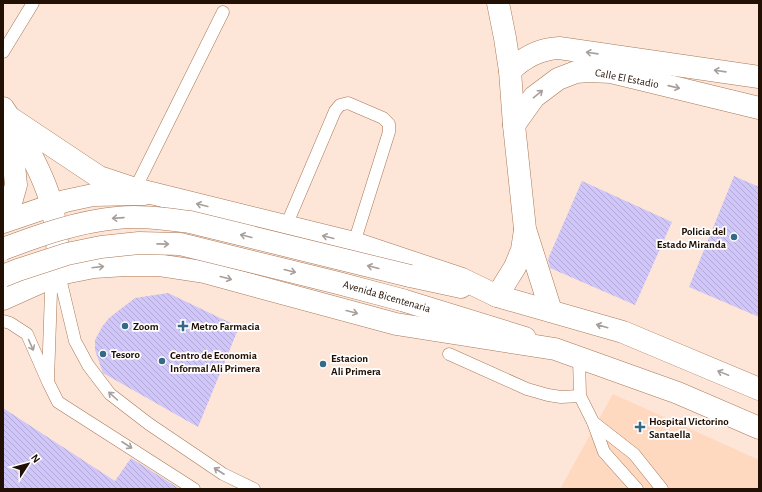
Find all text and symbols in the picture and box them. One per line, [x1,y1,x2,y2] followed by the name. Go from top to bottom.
[586,49,599,57] one-way arrow
[594,67,660,90] street label: Calle El Estadio
[714,67,727,75] one-way arrow
[667,84,680,92] one-way arrow
[533,90,544,99] one-way arrow
[196,201,209,209] one-way arrow
[112,214,125,222] one-way arrow
[657,226,727,250] place label: Policia del Estado Miranda
[240,231,253,239] one-way arrow
[729,232,739,242] marker: Policia del Estado Miranda
[322,233,335,240] one-way arrow
[156,240,169,248] one-way arrow
[366,262,379,270] one-way arrow
[91,263,104,271] one-way arrow
[283,267,296,275] one-way arrow
[219,275,232,283] one-way arrow
[342,279,432,314] street label: Avenida Bicentenaria
[345,309,358,316] one-way arrow
[120,321,130,331] marker: Zoom
[133,321,159,332] place label: Zoom
[178,321,188,331] marker: Metro Farmacia
[191,321,260,332] place label: Metro Farmacia
[596,322,609,329] one-way arrow
[28,338,36,350] one-way arrow
[98,349,108,359] marker: Tesoro
[111,349,140,360] place label: Tesoro
[170,350,261,374] place label: Centro de Economia Informal Ali Primera
[331,353,382,377] place label: Estacion Ali Primera
[157,356,167,366] marker: Centro de Economia Informal Ali Primera
[318,359,328,369] marker: Estacion Ali Primera
[718,369,730,377] one-way arrow
[108,391,118,401] one-way arrow
[649,416,729,440] place label: Hospital Victorino Santaella
[634,421,646,433] marker: Hospital Victorino Santaella
[121,441,132,450] one-way arrow
[8,444,48,484] north arrow
[29,452,42,465] text: N
[214,467,225,475] one-way arrow

